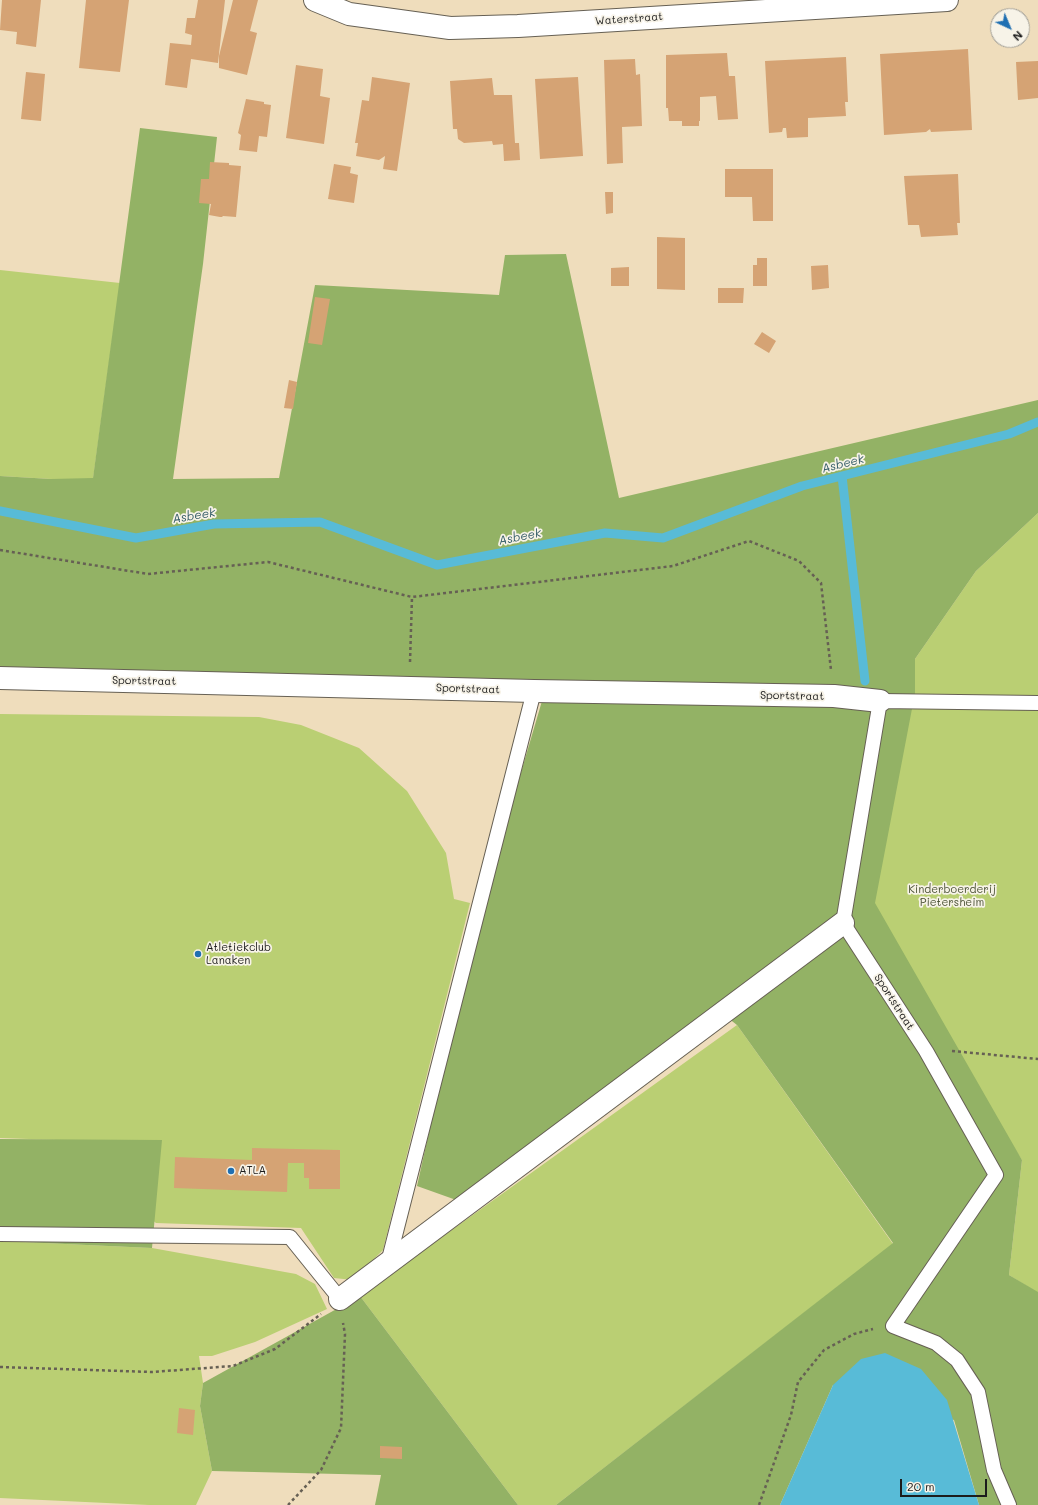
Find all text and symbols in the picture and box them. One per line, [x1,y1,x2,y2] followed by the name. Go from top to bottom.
[990,8,1030,48] north arrow
[595,10,663,28] street label: Waterstraat
[1010,28,1026,45] text: N
[820,452,866,476] water label: Asbeek
[172,506,216,526] water label: Asbeek
[498,526,542,548] water label: Asbeek
[112,674,176,688] street label: Sportstraat
[436,681,500,697] street label: Sportstraat
[760,689,824,703] street label: Sportstraat
[908,883,996,909] park label: Kinderboerderij Pietersheim
[206,941,271,967] place label: Atletiekclub Lanaken
[193,949,203,959] marker: Atletiekclub Lanaken
[871,972,917,1032] street label: Sportstraat
[239,1164,266,1178] place label: ATLA
[226,1166,236,1176] marker: ATLA
[902,1471,989,1497] scale bar
[907,1478,935,1494] text: 20 m

